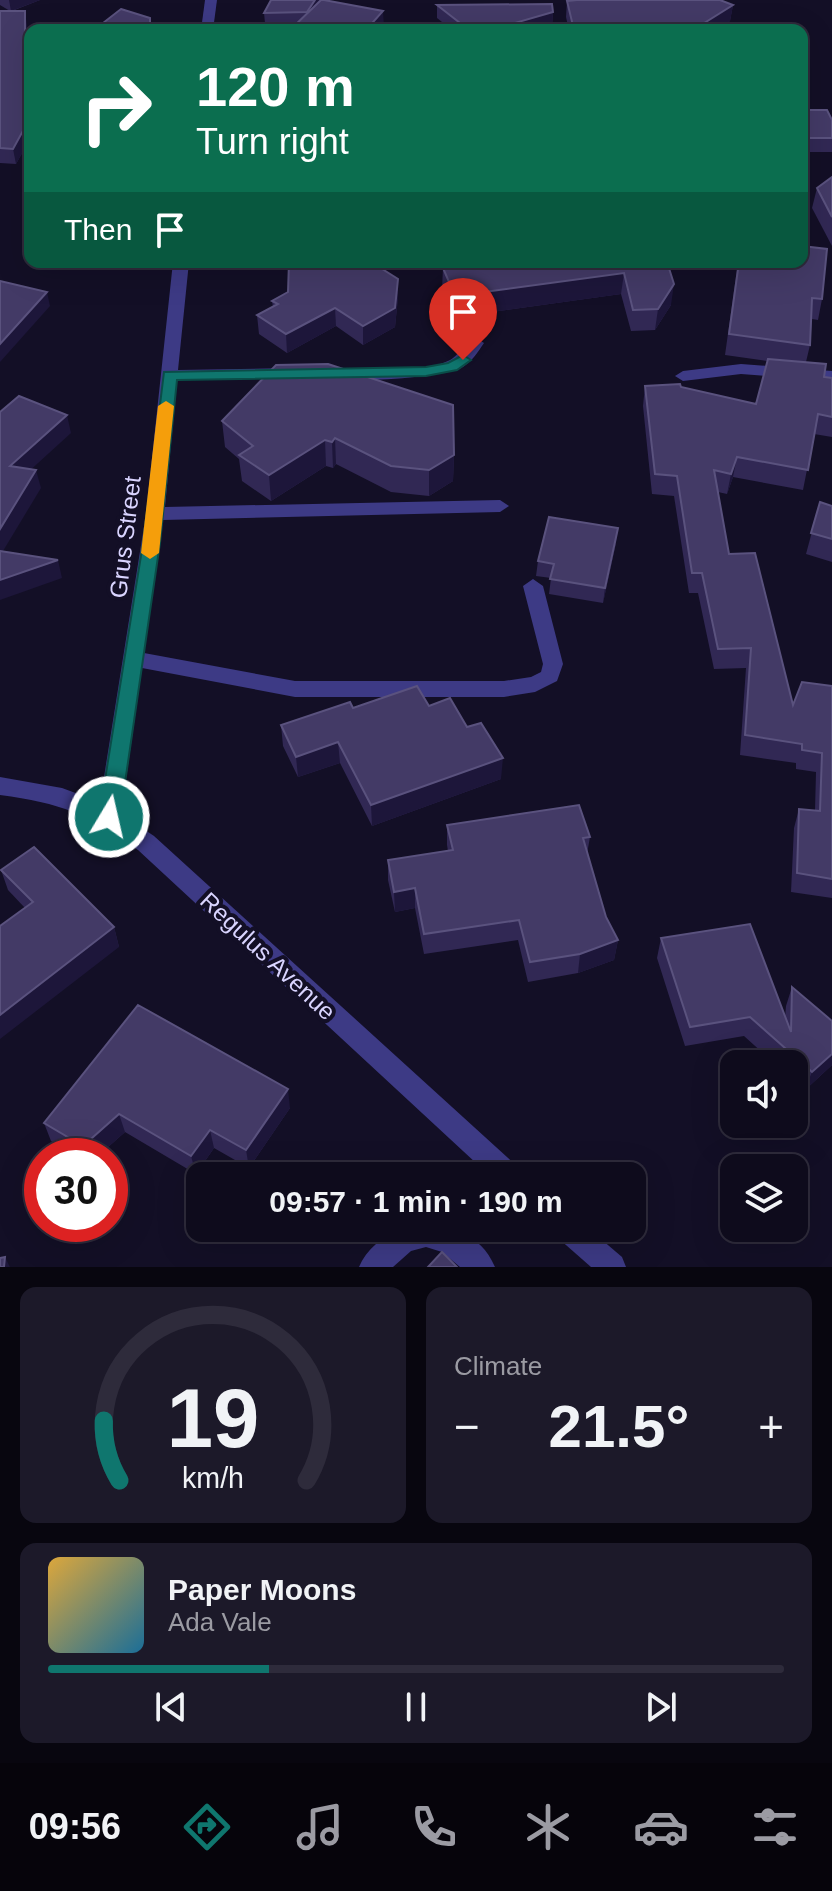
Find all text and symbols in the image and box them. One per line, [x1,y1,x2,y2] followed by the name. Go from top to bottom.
[196,55,355,118] text: 120 m
[64,56,168,160] icon: right
[196,121,349,162] text: Turn right
[148,208,192,252] icon: arrive
[64,213,132,246] text: Then
[429,278,497,360] pin
[441,290,485,334] icon: arrive
[104,474,146,600] street label: Grus Street
[67,775,151,859] position arrow
[195,887,341,1025] street label: Regulus Avenue
[720,1050,808,1242] map controls
[720,1050,808,1138] button: sound
[24,1138,128,1242] speed limit sign: 30
[720,1154,808,1242] button: layers
[269,1185,563,1218] text: 09:57 · 1 min · 190 m
[454,1351,542,1381] text: Climate
[167,1372,259,1465] text: 19
[549,1393,689,1460] text: 21.5°
[454,1402,480,1451] text: −
[758,1402,784,1451] text: +
[182,1462,244,1494] text: km/h
[168,1573,356,1606] text: Paper Moons
[168,1607,272,1637] text: Ada Vale
[149,1685,193,1729] icon: previous
[394,1685,438,1729] icon: pause
[639,1685,683,1729] icon: next
[179,1799,235,1855] icon: directions
[292,1799,348,1855] icon: music
[406,1799,462,1855] icon: phone
[520,1799,576,1855] icon: climate
[633,1799,689,1855] icon: car
[747,1799,803,1855] icon: filters
[29,1806,121,1847] text: 09:56

